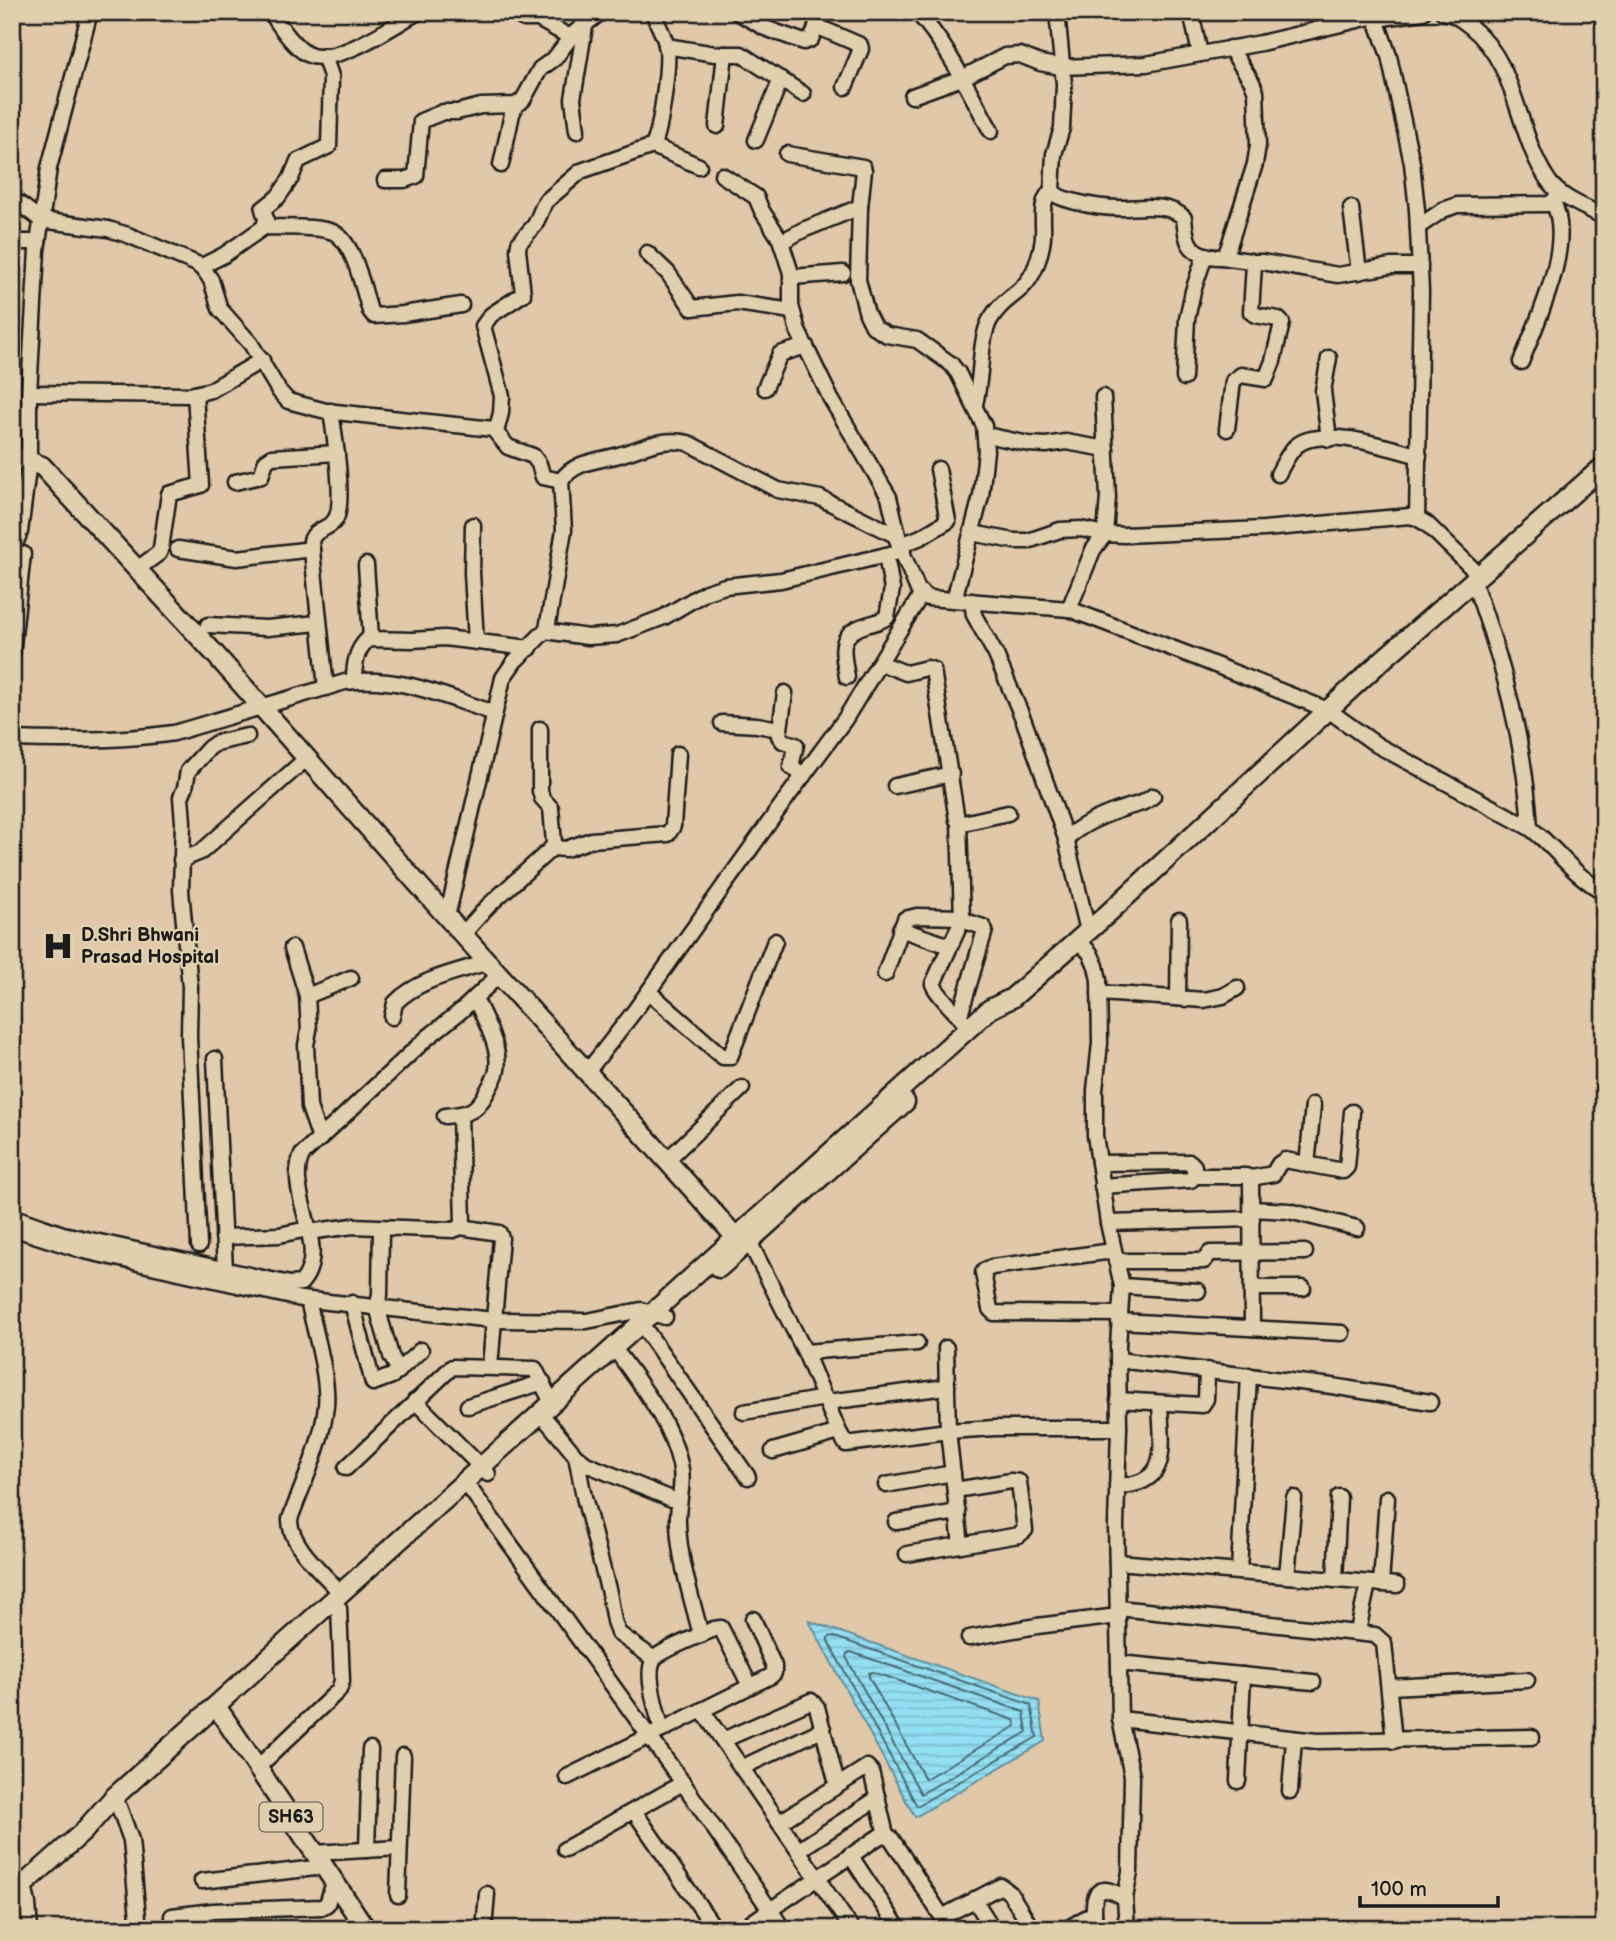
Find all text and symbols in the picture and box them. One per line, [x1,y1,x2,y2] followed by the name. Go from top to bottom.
[81,924,219,969] place label: D.Shri Bhwani Prasad Hospital
[41,929,75,963] hospital icon: D.Shri Bhwani Prasad Hospital
[260,1802,322,1831] road number: SH63
[1360,1864,1499,1908] scale bar
[1371,1877,1427,1902] text: 100 m

